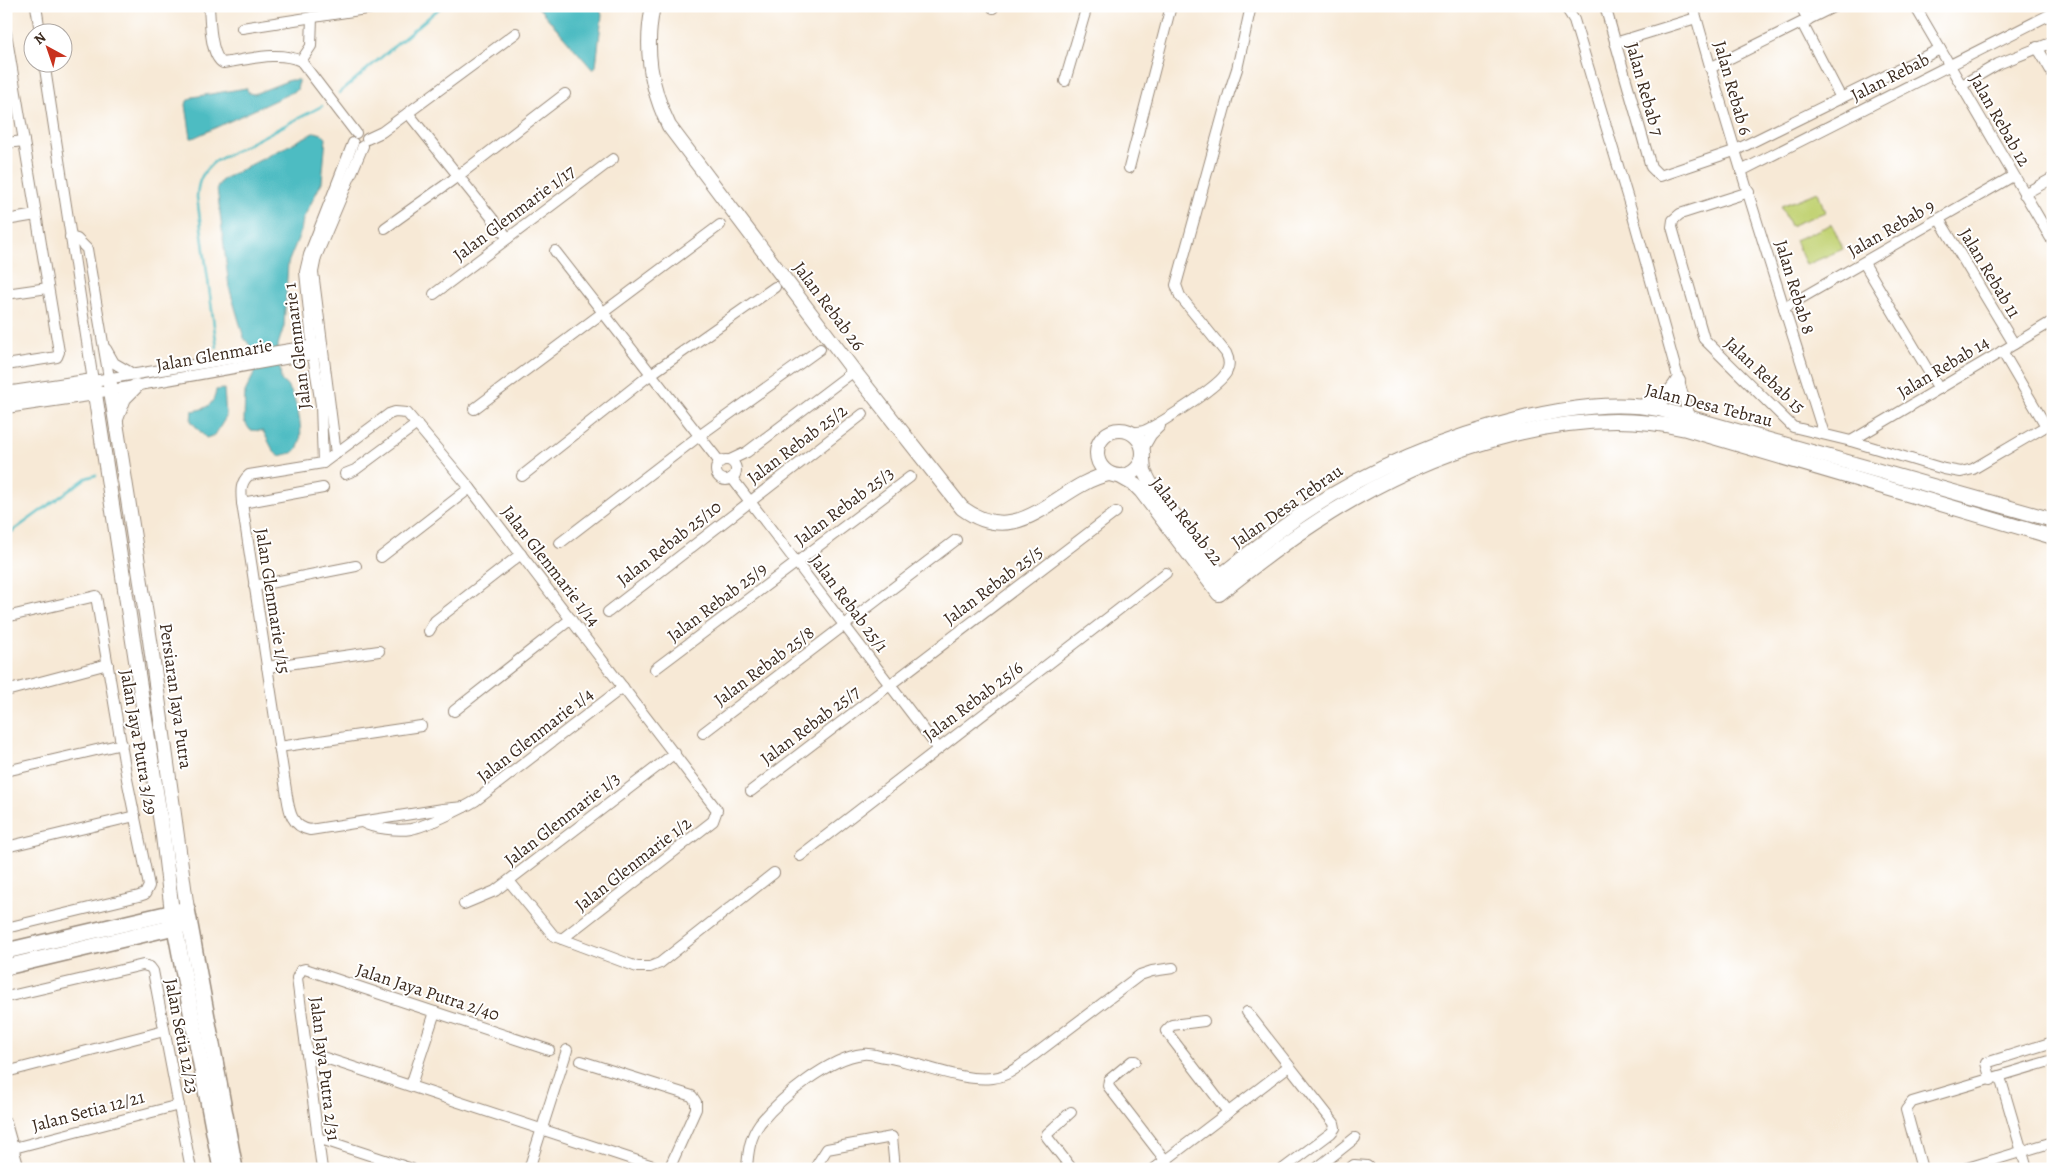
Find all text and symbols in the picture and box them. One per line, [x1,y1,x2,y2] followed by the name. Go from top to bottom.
[22,22,72,72] north arrow
[30,28,50,49] text: N
[1708,38,1758,138] street label: Jalan Rebab 6
[1620,39,1670,139] street label: Jalan Rebab 7
[1847,47,1933,107] street label: Jalan Rebab
[1964,69,2036,171] street label: Jalan Rebab 12
[448,159,580,267] street label: Jalan Glenmarie 1/17
[1843,193,1939,263] street label: Jalan Rebab 9
[1954,224,2026,322] street label: Jalan Rebab 11
[1769,237,1821,337] street label: Jalan Rebab 8
[788,257,870,355] street label: Jalan Rebab 26
[277,281,317,411] street label: Jalan Glenmarie 1
[1893,330,1993,404] street label: Jalan Rebab 14
[1719,331,1811,419] street label: Jalan Rebab 15
[154,333,274,377] street label: Jalan Glenmarie
[1643,378,1776,433] street label: Jalan Desa Tebrau
[742,398,852,490] street label: Jalan Rebab 25/2
[1227,459,1348,553] street label: Jalan Desa Tebrau
[789,461,899,551] street label: Jalan Rebab 25/3
[1145,472,1229,570] street label: Jalan Rebab 22
[612,495,726,591] street label: Jalan Rebab 25/10
[496,501,606,631] street label: Jalan Glenmarie 1/14
[250,527,296,675] street label: Jalan Glenmarie 1/15
[938,540,1048,630] street label: Jalan Rebab 25/5
[804,549,894,657] street label: Jalan Rebab 25/1
[662,557,772,647] street label: Jalan Rebab 25/9
[709,620,819,712] street label: Jalan Rebab 25/8
[154,622,198,771] street label: Persiaran Jaya Putra
[918,656,1028,746] street label: Jalan Rebab 25/6
[114,667,164,817] street label: Jalan Jaya Putra 3/29
[755,680,865,770] street label: Jalan Rebab 25/7
[472,682,598,788] street label: Jalan Glenmarie 1/4
[499,766,625,872] street label: Jalan Glenmarie 1/3
[570,811,697,917] street label: Jalan Glenmarie 1/2
[353,957,503,1027] street label: Jalan Jaya Putra 2/40
[159,976,205,1096] street label: Jalan Setia 12/23
[304,995,346,1143] street label: Jalan Jaya Putra 2/31
[29,1084,147,1138] street label: Jalan Setia 12/21

